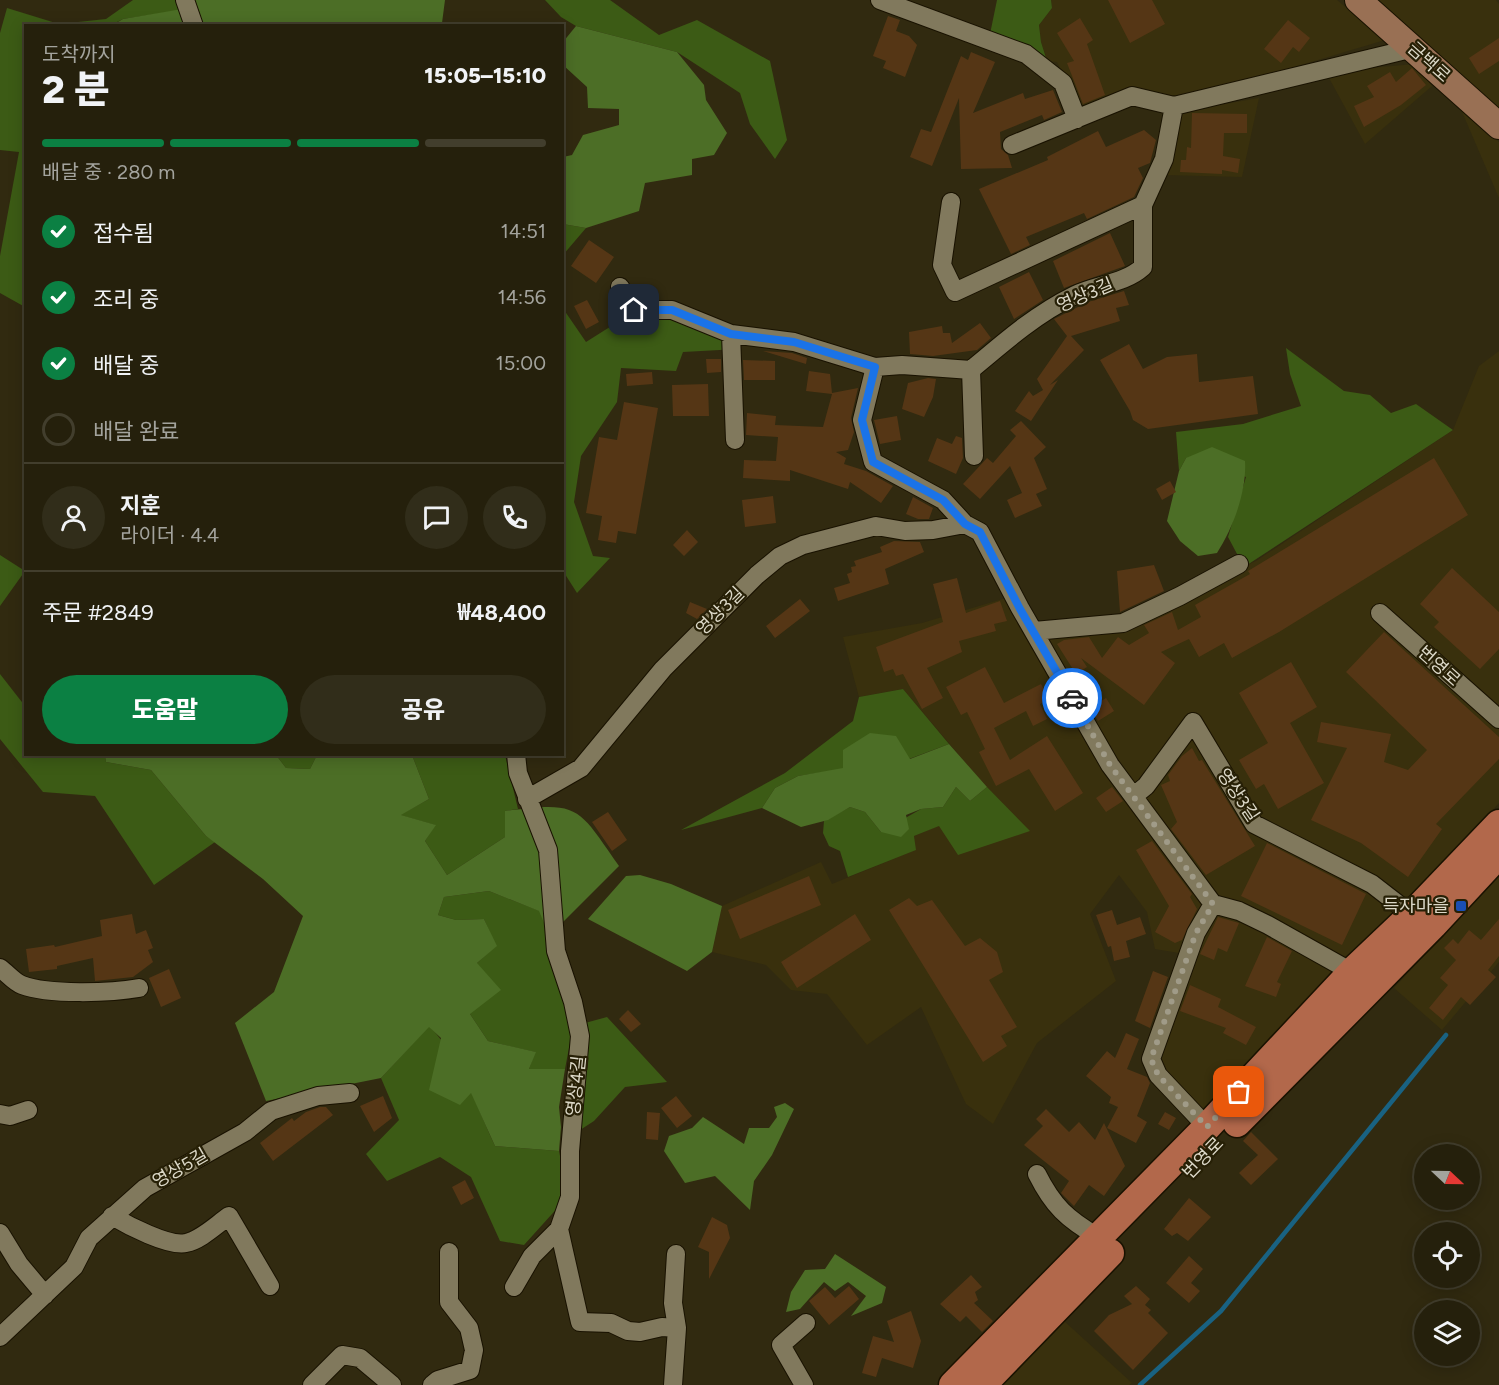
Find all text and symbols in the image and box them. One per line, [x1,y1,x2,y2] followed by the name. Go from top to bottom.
[1403,37,1455,87] street label: 금백로
[42,42,116,66] text: 도착까지
[424,62,546,89] text: 15:05–15:10
[42,66,110,113] text: 2 분
[42,160,175,184] text: 배달 중 · 280 m
[42,215,75,248] icon: check
[501,219,546,243] text: 14:51
[93,220,154,247] text: 접수됨
[1053,273,1117,317] street label: 영상3길
[42,281,75,314] icon: check
[608,284,659,335] pin
[497,285,546,309] text: 14:56
[93,286,159,313] text: 조리 중
[617,293,650,326] icon: home
[42,347,75,380] icon: check
[496,351,546,375] text: 15:00
[93,352,159,379] text: 배달 중
[93,418,179,445] text: 배달 완료
[42,486,105,549] button: person
[405,486,468,549] button: chat
[483,486,546,549] button: phone
[120,492,160,519] text: 지훈
[120,523,219,547] text: 라이더 · 4.4
[691,582,749,640] street label: 영상3길
[42,599,154,626] text: 주문 #2849
[458,599,546,626] text: ₩48,400
[1413,641,1465,691] street label: 번영로
[1042,668,1102,728] courier
[42,675,288,744] button: 도움말
[300,675,546,744] button: 공유
[1056,682,1089,715] icon: car
[1212,764,1264,826] street label: 영상3길
[1383,895,1449,917] place label: 득자마을
[1454,899,1468,913] marker: 득자마을
[562,1055,590,1117] street label: 영상4길
[1213,1066,1264,1117] pin
[1222,1075,1255,1108] icon: bag
[1178,1132,1228,1184] street label: 번영로
[149,1143,211,1193] street label: 영상5길
[1414,1144,1480,1210] north arrow
[1414,1144,1480,1366] map controls
[1414,1222,1480,1288] button: locate
[1414,1300,1480,1366] button: layers

